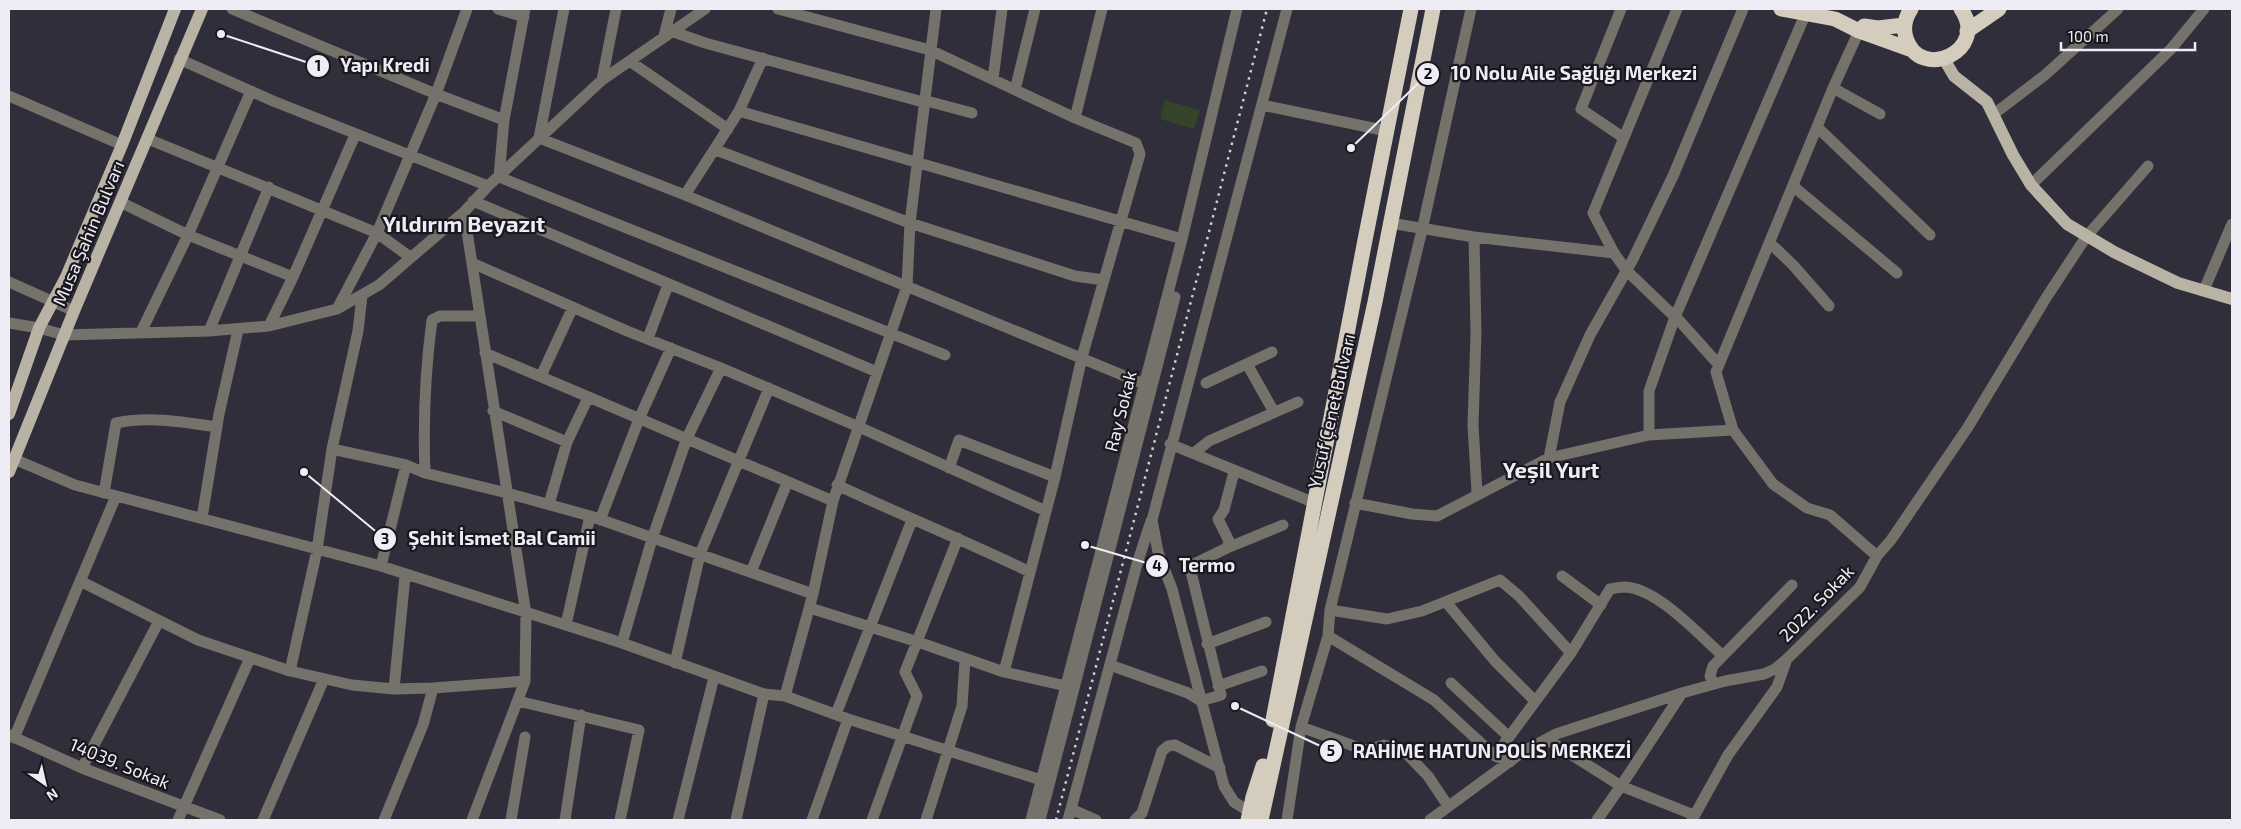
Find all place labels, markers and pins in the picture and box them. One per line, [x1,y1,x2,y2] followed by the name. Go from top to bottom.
[305,49,439,83] callout: Yapı Kredi
[1415,57,1707,91] callout: 10 Nolu Aile Sağlığı Merkezi
[373,522,606,556] callout: Şehit İsmet Bal Camii
[1144,549,1246,583] callout: Termo
[1318,734,1642,768] callout: RAHİME HATUN POLİS MERKEZİ

